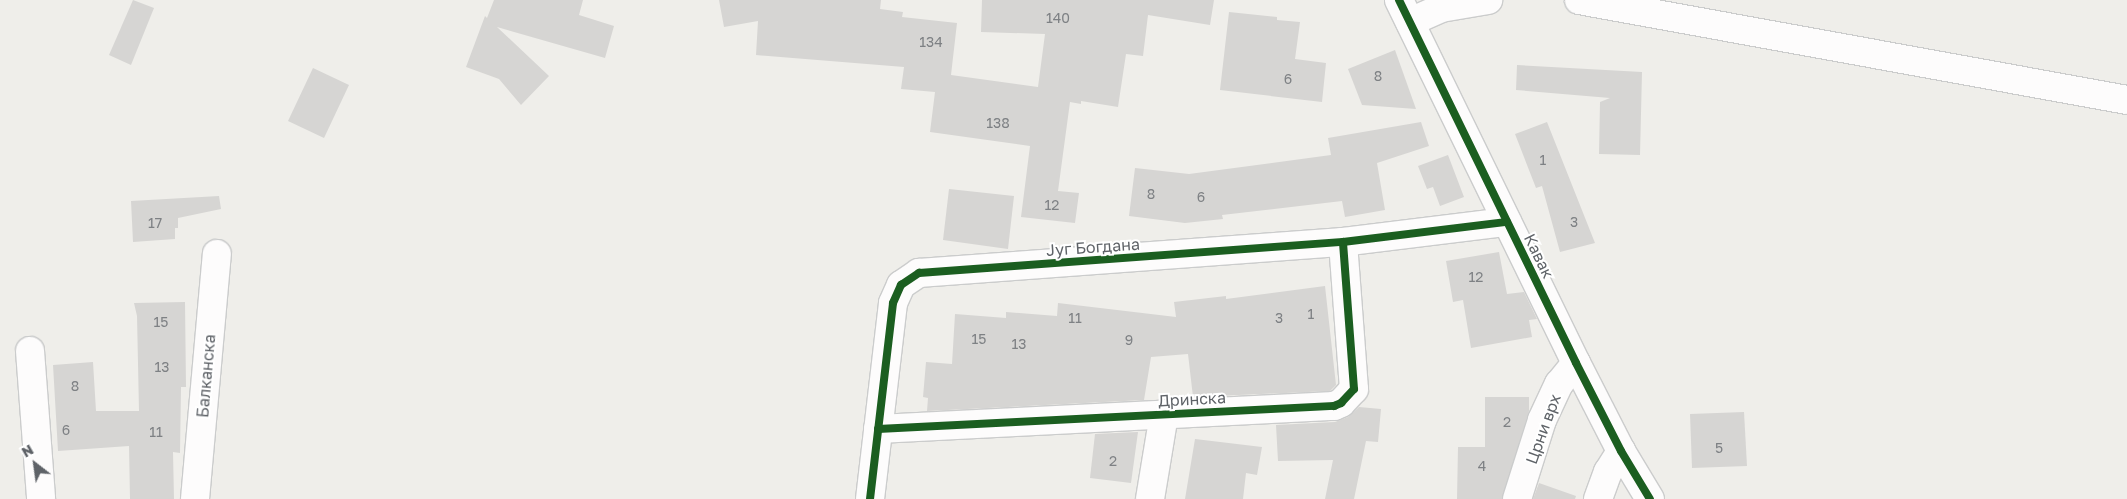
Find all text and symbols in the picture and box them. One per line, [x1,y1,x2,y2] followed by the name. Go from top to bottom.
[1046,10,1070,26] house number: 140
[919,34,943,50] house number: 134
[1374,68,1382,84] house number: 8
[1284,71,1292,87] house number: 6
[986,115,1010,131] house number: 138
[1540,152,1546,168] house number: 1
[1147,186,1155,202] house number: 8
[1197,189,1205,205] house number: 6
[1045,197,1059,213] house number: 12
[1570,214,1578,230] house number: 3
[148,215,162,231] house number: 17
[1520,231,1558,281] street label: Кавак
[1046,234,1140,260] street label: Југ Богдана
[1469,269,1483,285] house number: 12
[1308,306,1314,322] house number: 1
[1068,310,1082,326] house number: 11
[1275,310,1283,326] house number: 3
[154,314,168,330] house number: 15
[972,331,986,347] house number: 15
[1125,332,1133,348] house number: 9
[193,333,219,419] street label: Балканска
[1012,336,1026,352] house number: 13
[155,359,169,375] house number: 13
[71,378,79,394] house number: 8
[1158,388,1226,410] street label: Дринска
[1522,391,1564,467] street label: Црни врх
[1503,414,1511,430] house number: 2
[62,422,70,438] house number: 6
[149,424,163,440] house number: 11
[10,439,60,489] north arrow
[1715,440,1723,456] house number: 5
[18,441,36,461] text: N
[1109,453,1117,469] house number: 2
[1478,458,1486,474] house number: 4

